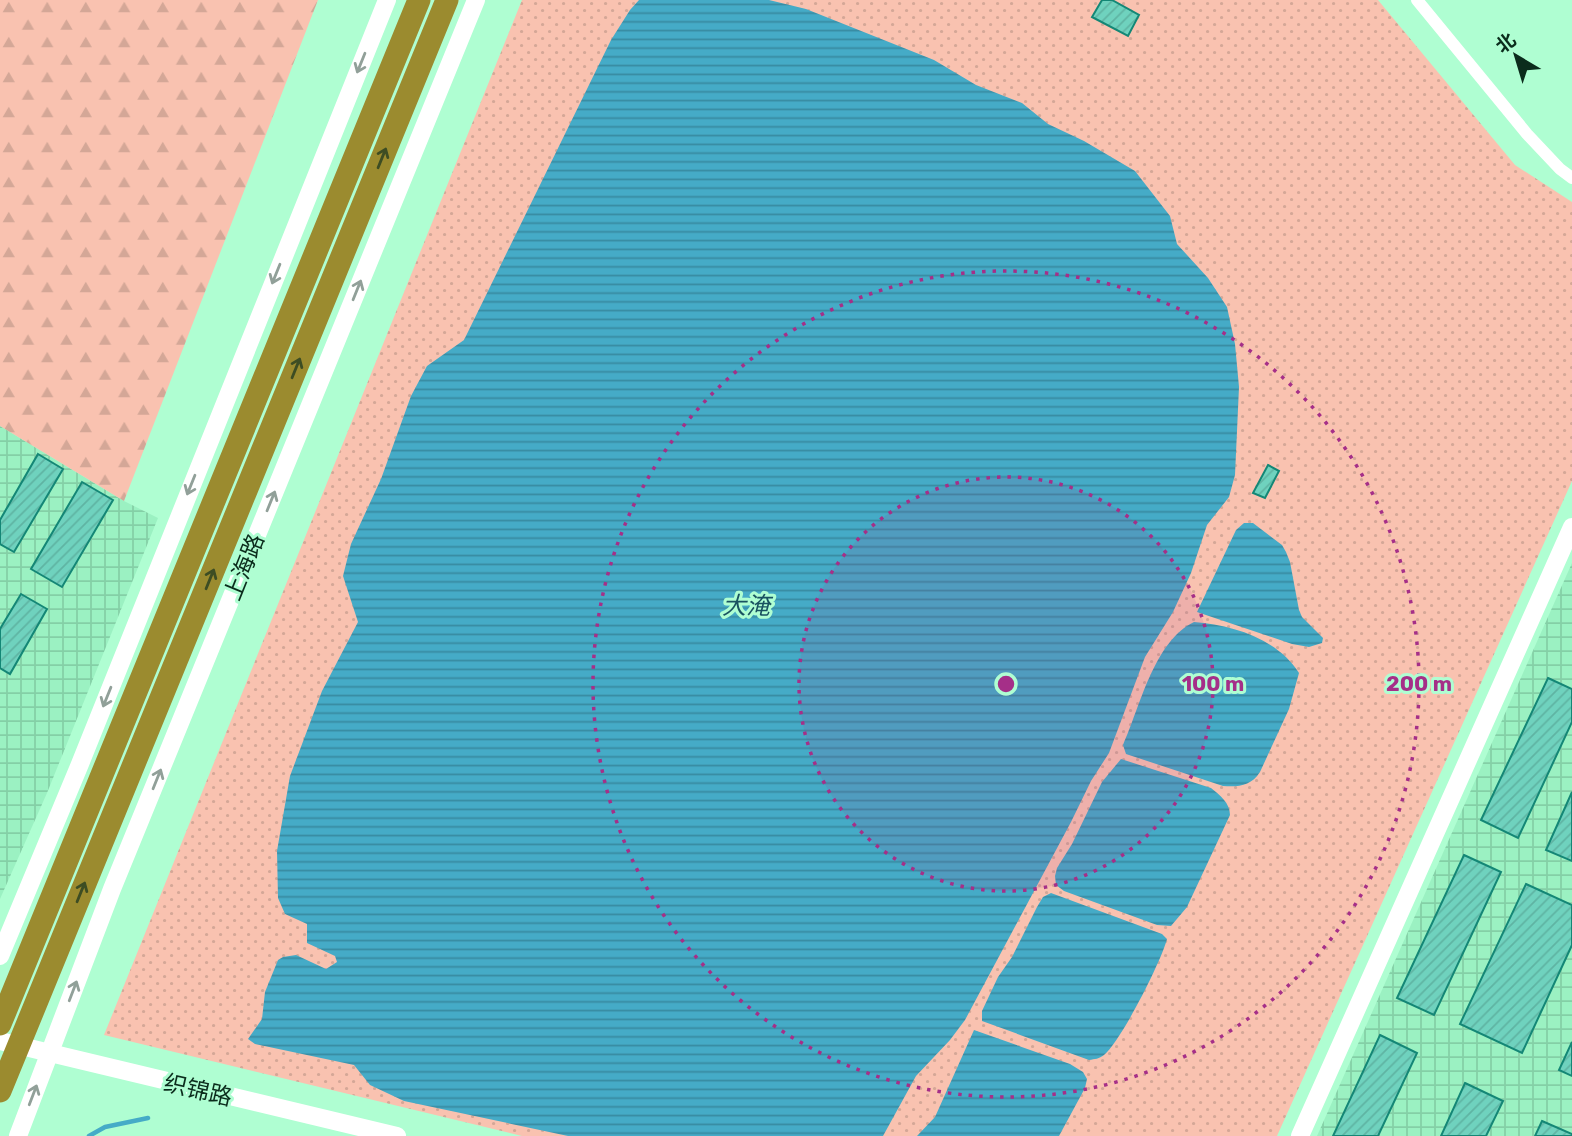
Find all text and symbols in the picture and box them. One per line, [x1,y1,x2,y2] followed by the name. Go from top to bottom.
[1481,21,1551,91] north arrow
[1491,28,1520,58] text: 北
[354,52,367,74] one-way arrow
[377,147,390,169] one-way arrow
[268,263,281,284] one-way arrow
[351,280,364,302] one-way arrow
[290,358,303,379] one-way arrow
[184,474,197,496] one-way arrow
[265,490,278,512] one-way arrow
[218,530,270,604] street label: 上海路
[204,568,217,590] one-way arrow
[722,592,774,620] water label: 大淹
[1182,671,1244,696] text: 100 m
[1386,671,1452,696] text: 200 m
[994,672,1018,696] centre of rings
[100,685,113,707] one-way arrow
[152,769,165,791] one-way arrow
[76,882,89,903] one-way arrow
[68,980,81,1002] one-way arrow
[161,1069,235,1111] street label: 织锦路
[28,1085,41,1107] one-way arrow

